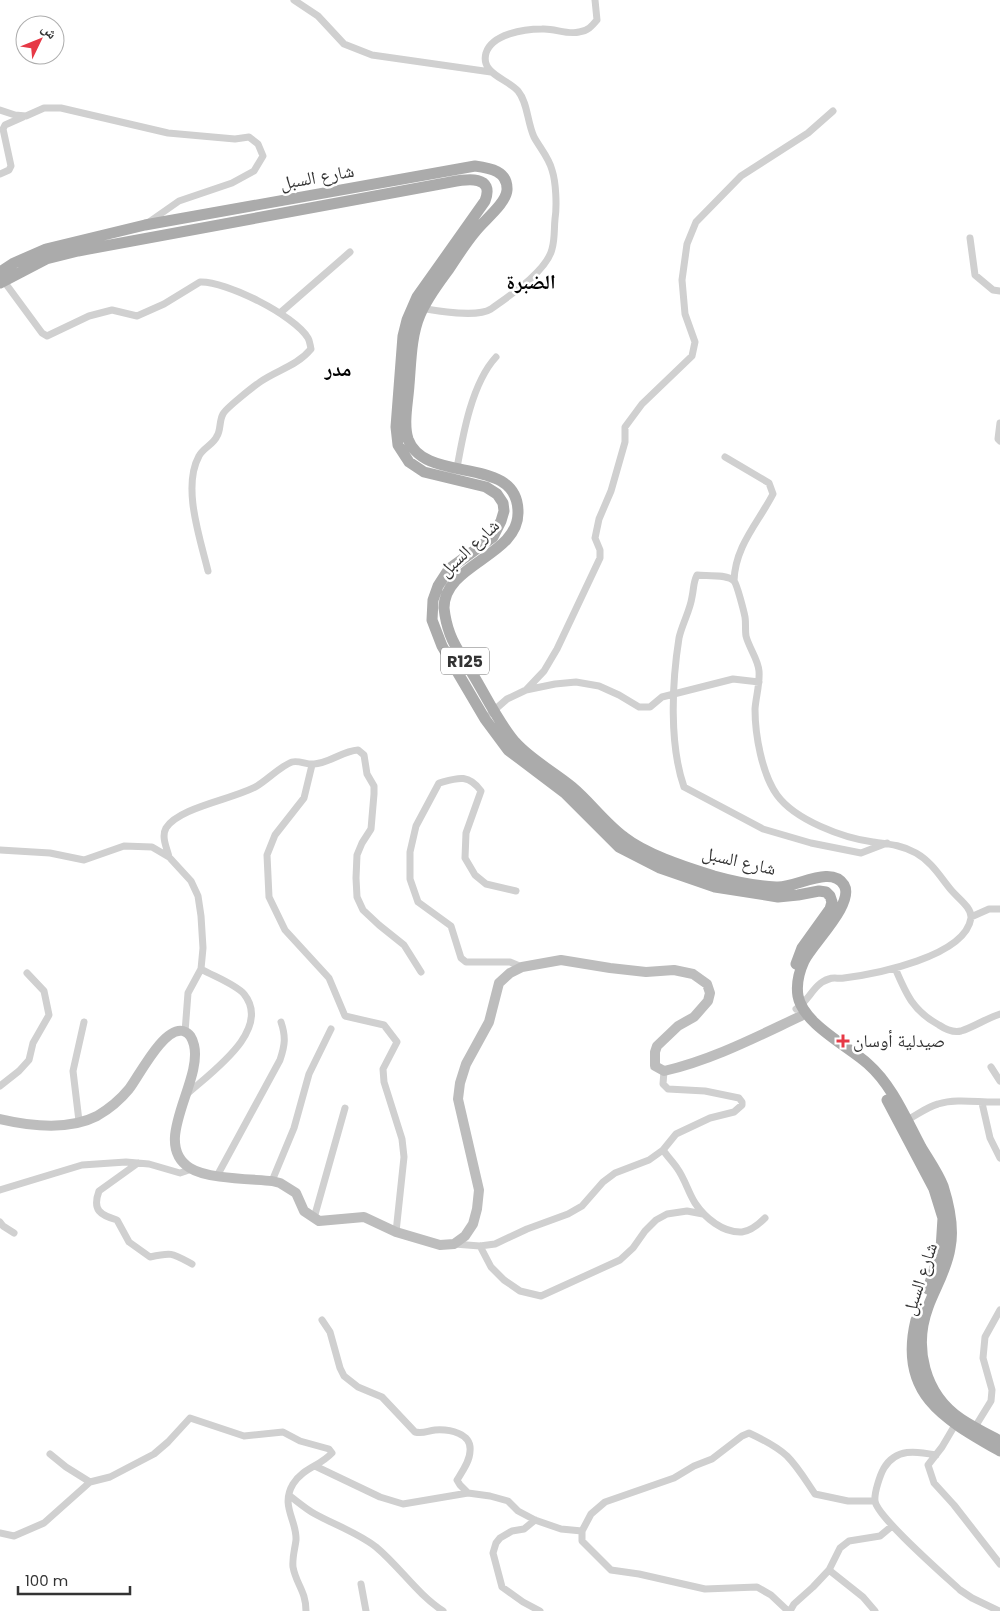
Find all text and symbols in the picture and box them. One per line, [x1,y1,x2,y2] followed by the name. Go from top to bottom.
[15,15,65,65] north arrow
[37,19,62,43] text: ش
[278,158,356,195] street label: شارع السبل
[506,268,556,296] district label: الضبرة
[324,355,351,383] district label: مدر
[433,513,505,582] street label: شارع السبل
[441,648,489,674] road number: R125
[700,840,778,881] street label: شارع السبل
[853,1028,945,1053] place label: صيدلية أوسان
[837,1035,849,1047] marker: صيدلية أوسان
[896,1239,943,1318] street label: شارع السبل
[18,1564,130,1596] scale bar
[25,1570,68,1591] text: 100 m

